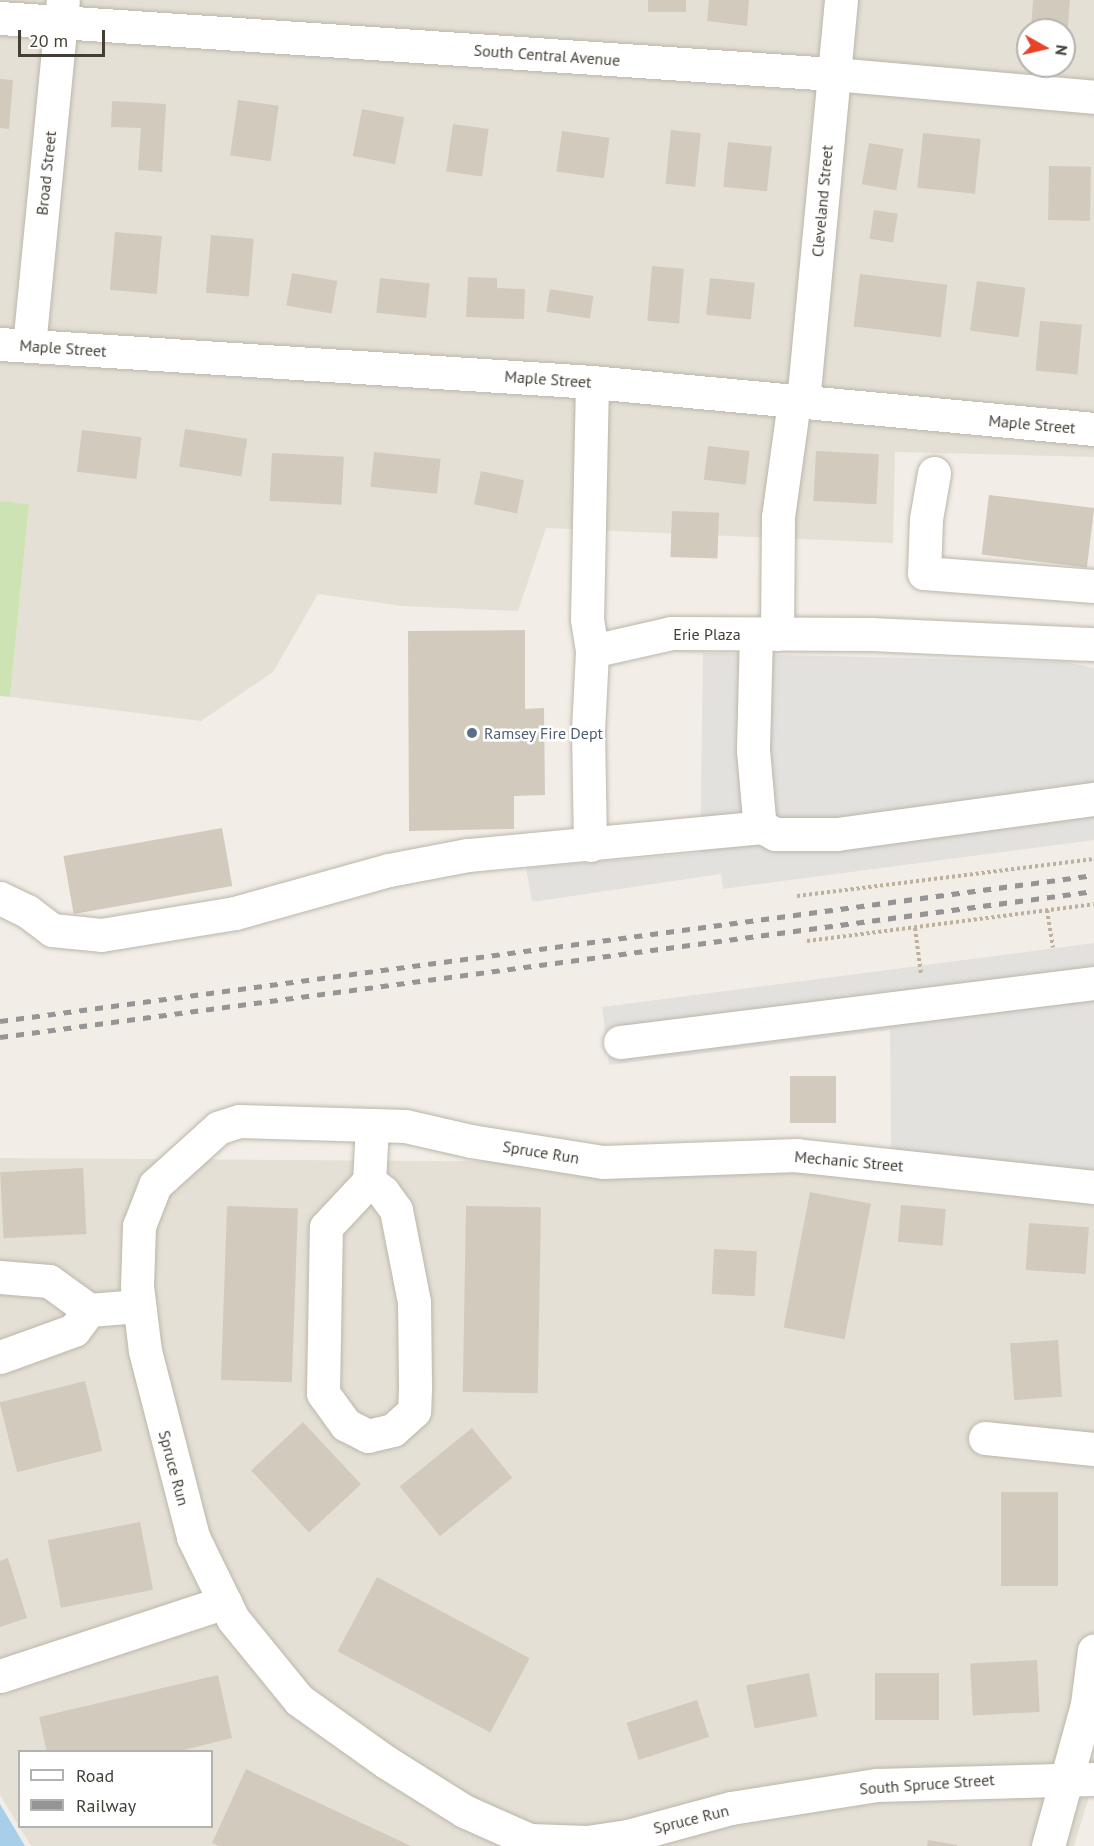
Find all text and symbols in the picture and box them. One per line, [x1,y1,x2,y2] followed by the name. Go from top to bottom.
[21,18,108,56] scale bar
[1016,18,1076,78] north arrow
[29,29,68,52] text: 20 m
[473,40,621,70] street label: South Central Avenue
[1051,44,1072,57] text: N
[32,130,60,216] street label: Broad Street
[808,144,836,258] street label: Cleveland Street
[19,335,107,361] street label: Maple Street
[504,366,592,392] street label: Maple Street
[988,411,1076,437] street label: Maple Street
[673,624,741,644] street label: Erie Plaza
[484,723,604,743] place label: Ramsey Fire Dept
[465,726,479,740] marker: Ramsey Fire Dept
[501,1136,581,1168] street label: Spruce Run
[793,1147,905,1175] street label: Mechanic Street
[155,1428,193,1508] street label: Spruce Run
[18,1750,213,1828] legend
[76,1764,114,1787] text: Road
[859,1770,995,1798] street label: South Spruce Street
[76,1794,136,1817] text: Railway
[651,1800,731,1838] street label: Spruce Run

